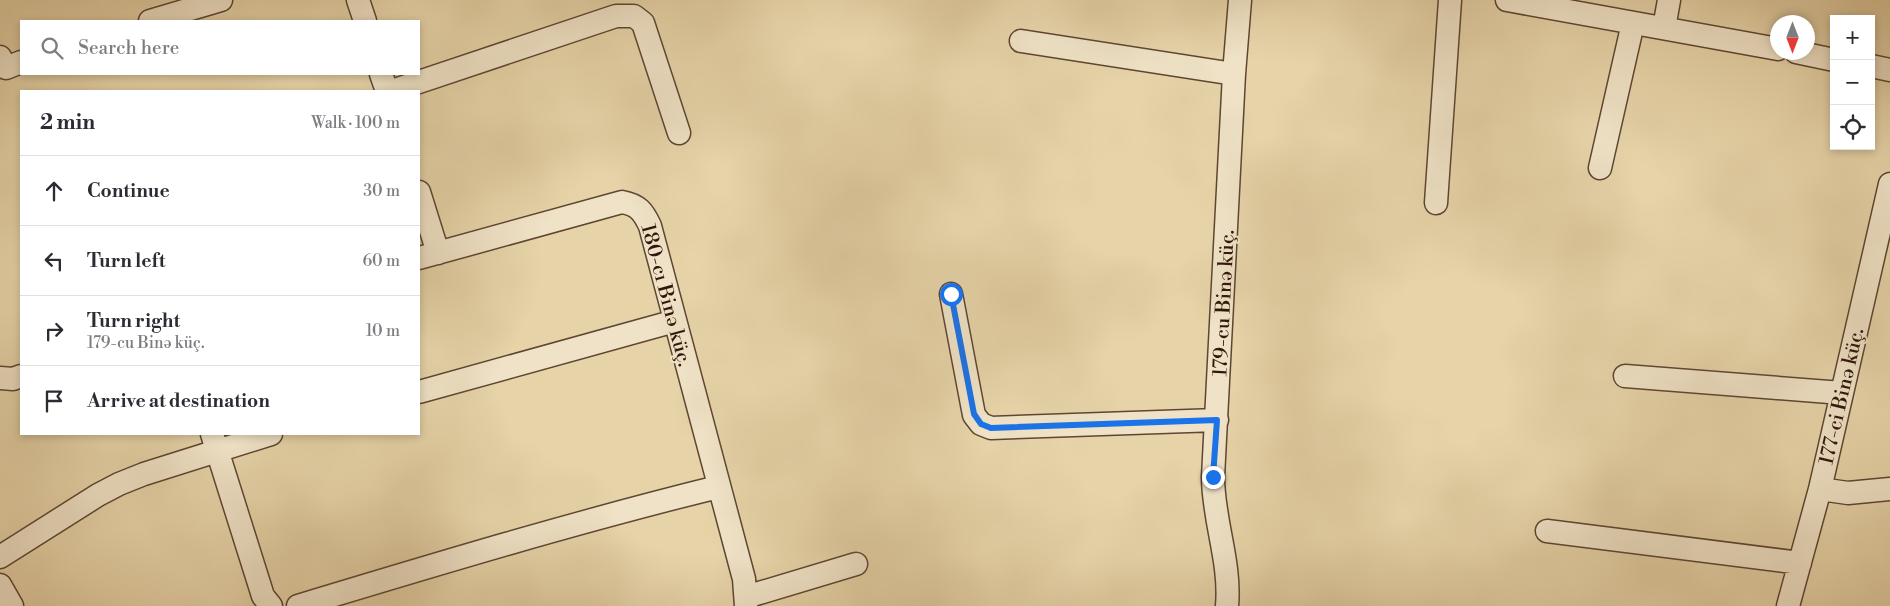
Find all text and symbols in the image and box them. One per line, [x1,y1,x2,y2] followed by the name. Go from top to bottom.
[1770,15,1815,60] north arrow
[1830,15,1875,150] map controls
[1830,15,1875,60] button: +
[20,20,420,75] search box
[38,34,66,62] icon: search
[78,36,179,60] text: Search here
[1830,60,1875,105] button: −
[1830,105,1875,150] button: locate
[40,110,95,136] text: 2 min
[311,113,400,133] text: Walk · 100 m
[40,177,68,205] icon: ahead
[87,179,170,203] text: Continue
[363,181,400,201] text: 30 m
[635,221,697,369] street label: 180-cı Binə küç.
[1208,229,1241,377] street label: 179-cu Binə küç.
[40,247,68,275] icon: left
[87,249,166,273] text: Turn left
[362,251,400,271] text: 60 m
[940,283,963,306] route start
[87,309,180,333] text: Turn right
[40,317,68,345] icon: right
[366,321,400,341] text: 10 m
[1815,325,1870,467] street label: 177-ci Binə küç.
[87,333,205,353] text: 179-cu Binə küç.
[40,387,68,415] icon: arrive
[87,389,270,413] text: Arrive at destination
[1202,466,1225,489] route end

